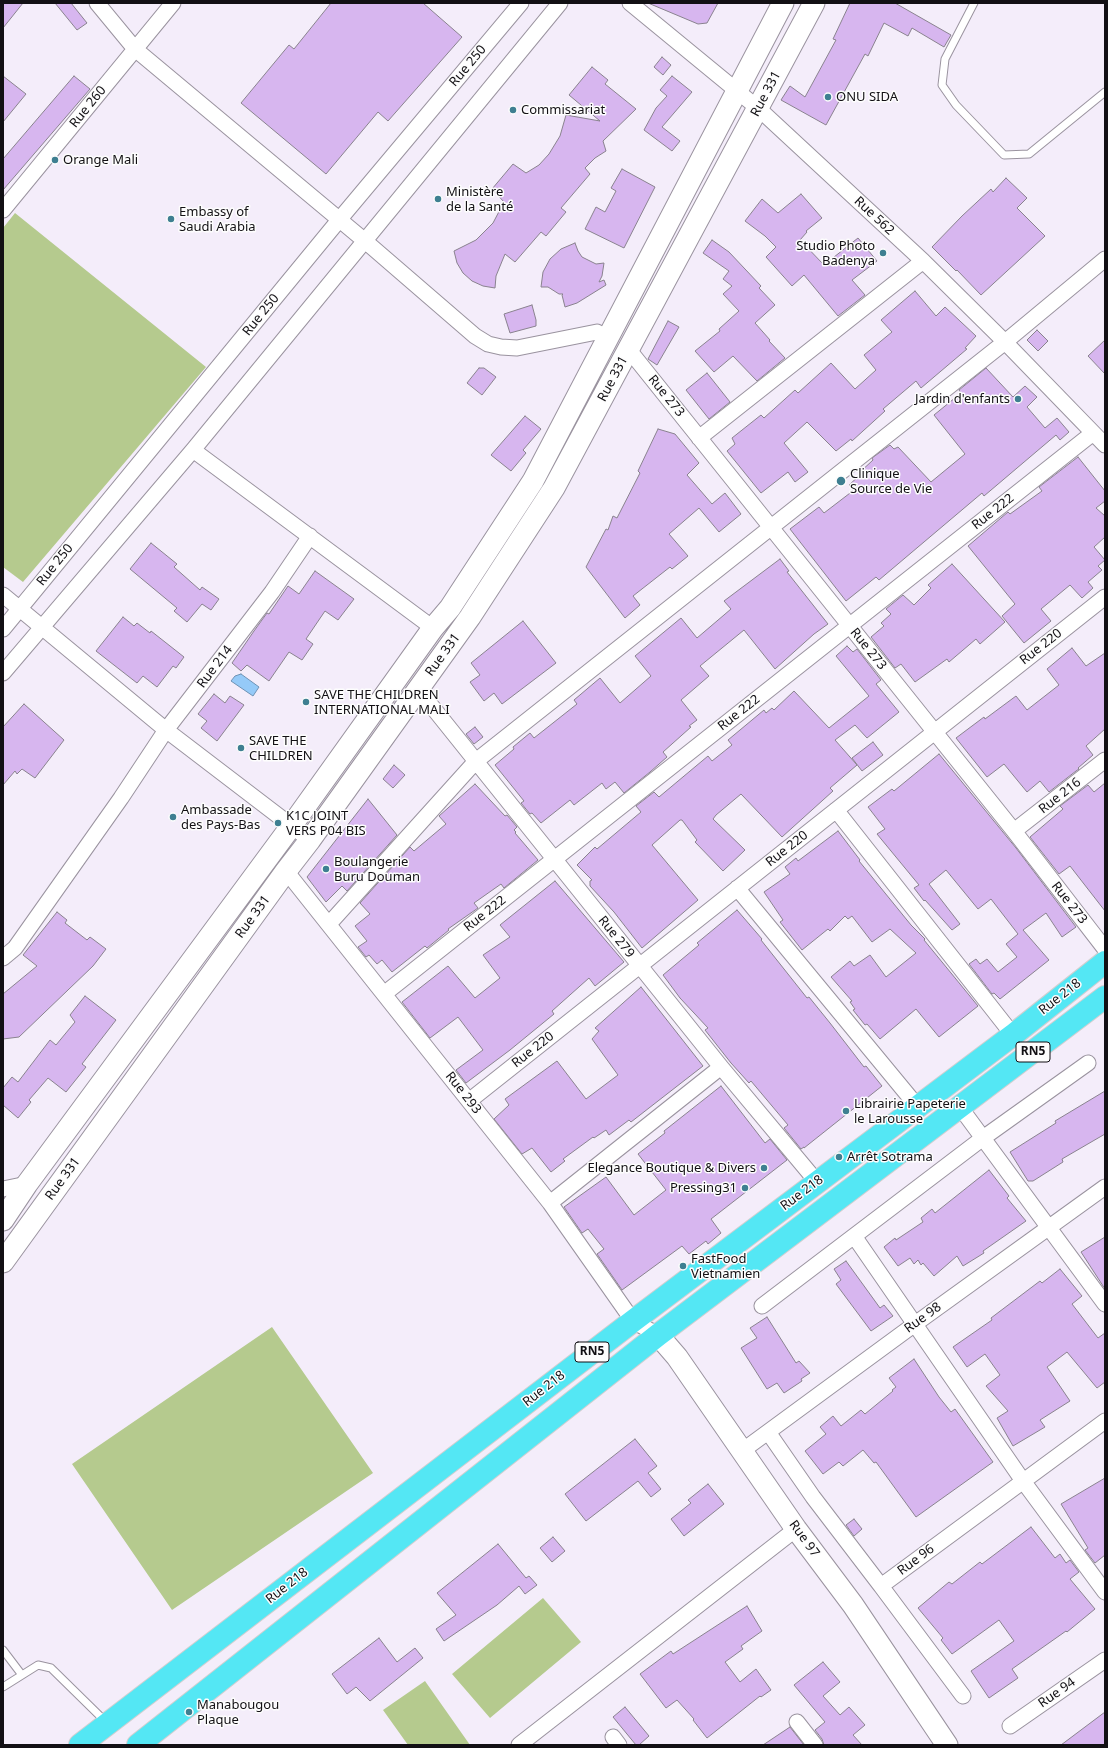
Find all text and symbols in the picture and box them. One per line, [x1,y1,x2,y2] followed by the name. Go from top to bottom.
[446,42,490,90] street label: Rue 250
[748,69,784,119] street label: Rue 331
[66,83,110,131] street label: Rue 260
[836,89,898,105] place label: ONU SIDA
[823,92,833,102] marker: ONU SIDA
[521,102,605,118] place label: Commissariat
[508,105,518,115] marker: Commissariat
[63,152,138,168] place label: Orange Mali
[50,155,60,165] marker: Orange Mali
[446,184,513,215] place label: Ministère de la Santé
[433,194,443,204] marker: Ministère de la Santé
[851,194,897,238] street label: Rue 562
[179,204,256,235] place label: Embassy of Saudi Arabia
[166,214,176,224] marker: Embassy of Saudi Arabia
[796,238,875,269] place label: Studio Photo Badenya
[878,248,888,258] marker: Studio Photo Badenya
[239,291,283,339] street label: Rue 250
[595,354,631,404] street label: Rue 331
[644,372,688,420] street label: Rue 273
[915,391,1010,407] place label: Jardin d'enfants
[1013,394,1023,404] marker: Jardin d'enfants
[850,466,932,497] place label: Clinique Source de Vie
[835,475,847,487] marker: Clinique Source de Vie
[969,491,1017,533] street label: Rue 222
[33,541,77,589] street label: Rue 250
[846,625,890,673] street label: Rue 273
[1017,626,1065,668] street label: Rue 220
[422,631,464,679] street label: Rue 331
[194,643,236,691] street label: Rue 214
[314,687,450,718] place label: SAVE THE CHILDREN INTERNATIONAL MALI
[715,692,763,734] street label: Rue 222
[301,697,311,707] marker: SAVE THE CHILDREN INTERNATIONAL MALI
[249,733,313,764] place label: SAVE THE CHILDREN
[236,743,246,753] marker: SAVE THE CHILDREN
[1036,775,1084,817] street label: Rue 216
[181,802,260,833] place label: Ambassade des Pays-Bas
[286,808,366,839] place label: K1C JOINT VERS P04 BIS
[168,812,178,822] marker: Ambassade des Pays-Bas
[273,818,283,828] marker: K1C JOINT VERS P04 BIS
[763,828,811,870] street label: Rue 220
[334,854,420,885] place label: Boulangerie Buru Douman
[321,864,331,874] marker: Boulangerie Buru Douman
[1048,879,1090,927] street label: Rue 273
[232,893,274,941] street label: Rue 331
[461,893,509,935] street label: Rue 222
[594,913,638,961] street label: Rue 279
[1036,976,1084,1018] street label: Rue 218
[509,1029,557,1071] street label: Rue 220
[1016,1042,1050,1062] road number: RN5
[442,1069,484,1117] street label: Rue 293
[854,1096,966,1127] place label: Librairie Papeterie le Larousse
[841,1106,851,1116] marker: Librairie Papeterie le Larousse
[847,1149,933,1165] place label: Arrêt Sotrama
[834,1152,844,1162] marker: Arrêt Sotrama
[42,1155,84,1203] street label: Rue 331
[587,1160,756,1176] place label: Elegance Boutique & Divers
[759,1163,769,1173] marker: Elegance Boutique & Divers
[778,1172,826,1214] street label: Rue 218
[670,1180,737,1196] place label: Pressing31
[740,1183,750,1193] marker: Pressing31
[691,1251,760,1282] place label: FastFood Vietnamien
[678,1261,688,1271] marker: FastFood Vietnamien
[902,1299,944,1337] street label: Rue 98
[575,1342,609,1362] road number: RN5
[520,1368,568,1410] street label: Rue 218
[785,1518,823,1560] street label: Rue 97
[895,1541,937,1579] street label: Rue 96
[263,1565,311,1607] street label: Rue 218
[1035,1675,1079,1711] street label: Rue 94
[197,1697,279,1728] place label: Manabougou Plaque
[184,1707,194,1717] marker: Manabougou Plaque

